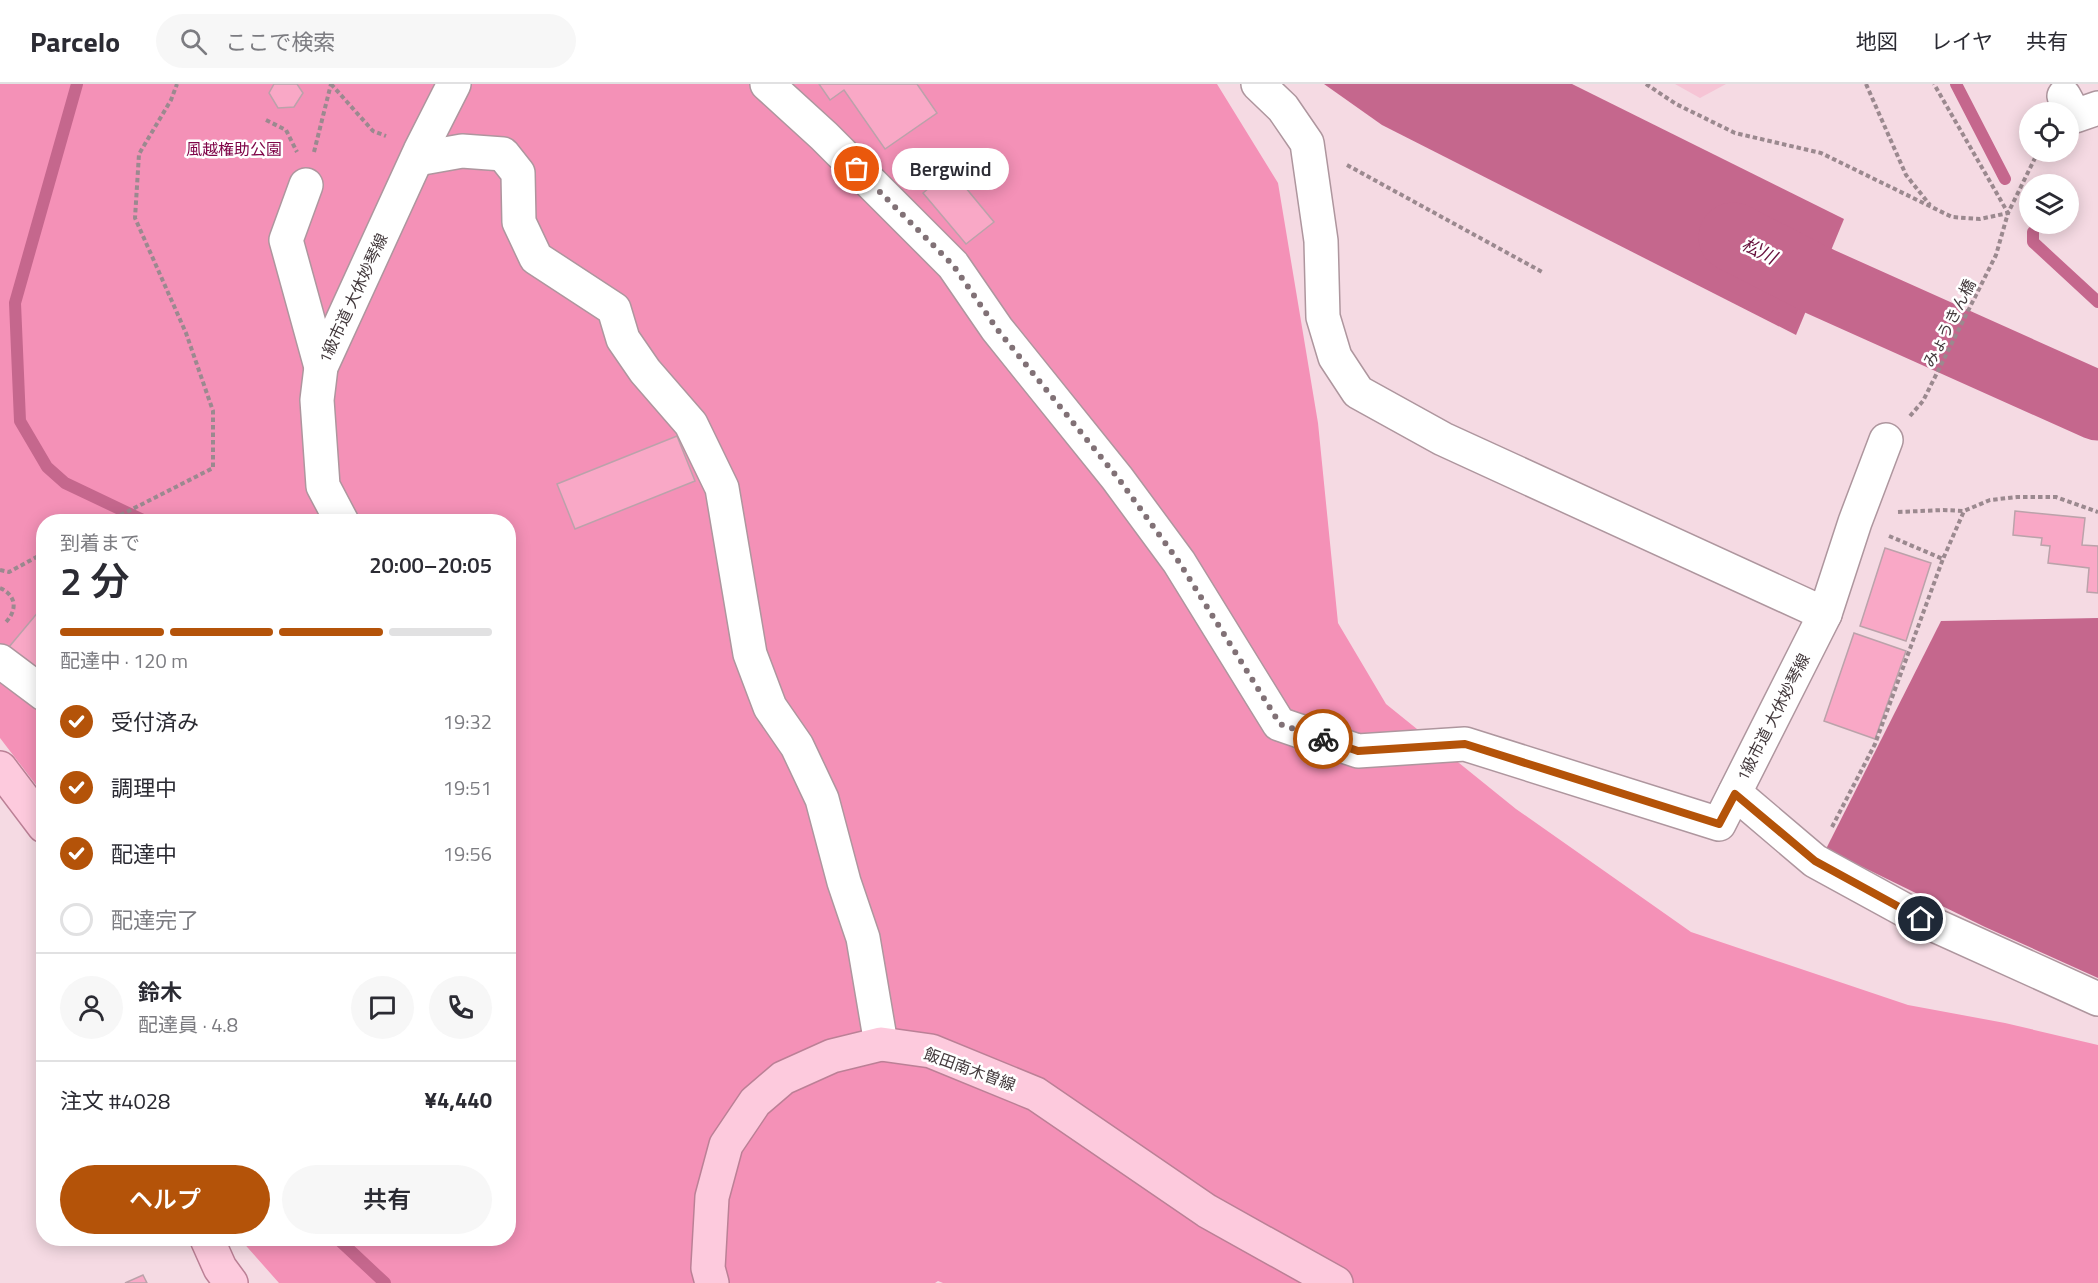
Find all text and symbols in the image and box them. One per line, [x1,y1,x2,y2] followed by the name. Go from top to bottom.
[156,14,576,68] search box
[30,20,120,63] text: Parcelo
[177,25,210,58] icon: search
[225,25,335,59] text: ここで検索
[1856,25,1898,57] text: 地図
[1931,25,1993,57] text: レイヤ
[2026,25,2068,57] text: 共有
[2019,102,2079,234] map controls
[2019,102,2079,162] button: locate
[186,137,282,161] park label: 風越権助公園
[831,143,882,194] pin
[893,148,1010,190] callout: Bergwind
[840,152,873,185] icon: bag
[910,153,991,184] text: Bergwind
[2019,174,2079,234] button: layers
[312,229,394,367] street label: 1級市道 大休妙琴線
[1737,230,1783,272] water label: 松川
[1917,275,1981,371] street label: みょうきん橋
[60,527,140,558] text: 到着まで
[369,548,492,582] text: 20:00–20:05
[60,551,129,610] text: 2 分
[60,645,188,676] text: 配達中 · 120 m
[1730,649,1816,785] street label: 1級市道 大休妙琴線
[60,705,93,738] icon: check
[111,705,199,739] text: 受付済み
[443,706,492,737] text: 19:32
[1293,709,1353,769] courier
[1307,723,1340,756] icon: bike
[60,771,93,804] icon: check
[111,771,177,805] text: 調理中
[443,772,492,803] text: 19:51
[60,837,93,870] icon: check
[111,837,177,871] text: 配達中
[443,838,492,869] text: 19:56
[1895,893,1946,944] pin
[1904,902,1937,935] icon: home
[111,903,199,937] text: 配達完了
[138,975,182,1009] text: 鈴木
[60,976,123,1039] button: person
[351,976,414,1039] button: chat
[429,976,492,1039] button: phone
[138,1009,238,1040] text: 配達員 · 4.8
[921,1041,1019,1097] street label: 飯田南木曽線
[425,1083,492,1117] text: ¥4,440
[60,1084,170,1118] text: 注文 #4028
[60,1165,270,1234] button: ヘルプ
[282,1165,492,1234] button: 共有

